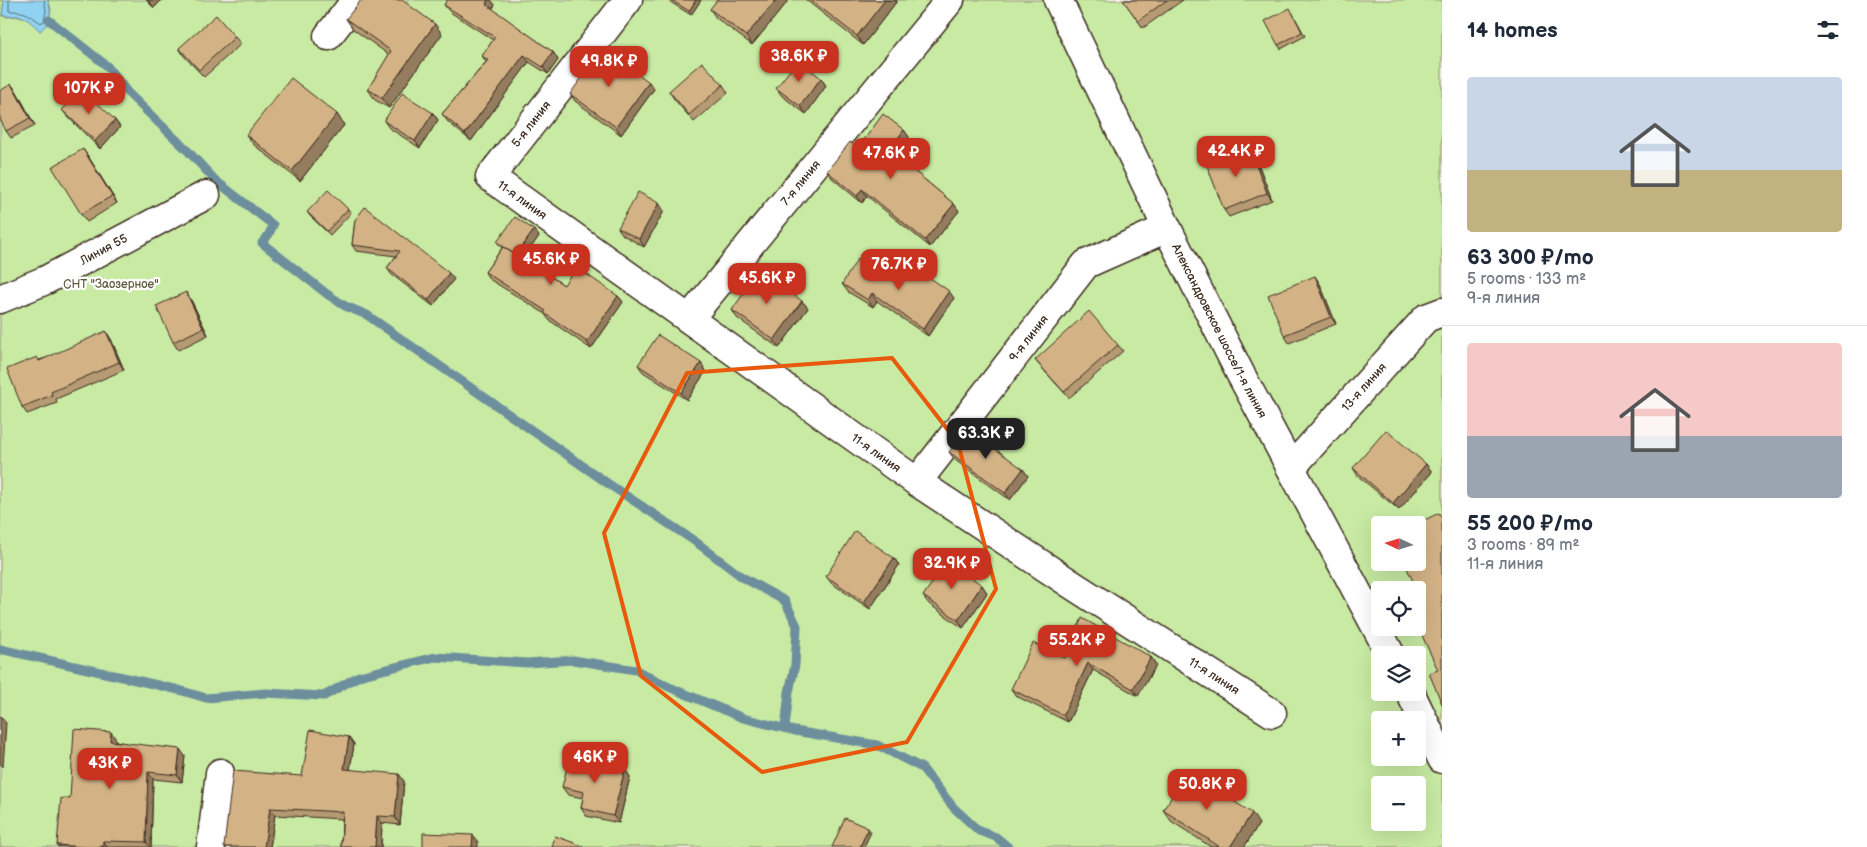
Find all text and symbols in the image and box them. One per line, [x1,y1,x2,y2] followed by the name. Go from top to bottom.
[1814,16,1842,44] icon: filters
[1467,18,1558,43] text: 14 homes
[753,41,845,83] pin: 38.6K ₽
[563,46,655,88] pin: 49.8K ₽
[771,47,827,66] text: 38.6K ₽
[581,52,637,71] text: 49.8K ₽
[48,72,130,115] pin: 107K ₽
[64,79,114,98] text: 107K ₽
[509,98,554,151] street label: 5-я линия
[1610,110,1700,200] icon: home
[1190,136,1282,178] pin: 42.4K ₽
[845,138,937,180] pin: 47.6K ₽
[1208,142,1264,161] text: 42.4K ₽
[863,144,919,163] text: 47.6K ₽
[778,157,824,209] street label: 7-я линия
[494,178,550,223] street label: 11-я линия
[77,231,130,269] street label: Линия 55
[1168,240,1270,421] street label: Александровское шоссе/1-я линия
[505,244,597,286] pin: 45.6K ₽
[1467,245,1594,270] text: 63 300 ₽/mo
[853,248,945,291] pin: 76.7K ₽
[523,250,579,269] text: 45.6K ₽
[871,255,927,274] text: 76.7K ₽
[721,262,813,305] pin: 45.6K ₽
[739,269,795,288] text: 45.6K ₽
[1467,270,1586,289] text: 5 rooms · 133 m²
[63,277,159,292] park label: СНТ "Заозерное"
[1467,289,1540,308] text: 9-я линия
[1006,312,1052,365] street label: 9-я линия
[1339,360,1390,415] street label: 13-я линия
[1610,375,1700,465] icon: home
[940,418,1032,460] pin: 63.3K ₽
[958,424,1014,443] text: 63.3K ₽
[848,430,904,476] street label: 11-я линия
[1467,511,1593,536] text: 55 200 ₽/mo
[1371,516,1426,571] north arrow
[1371,516,1426,831] map controls
[1467,536,1579,555] text: 3 rooms · 89 m²
[906,548,998,590] pin: 32.9K ₽
[924,554,980,573] text: 32.9K ₽
[1467,555,1543,574] text: 11-я линия
[1371,581,1426,636] button: locate
[1031,624,1123,667] pin: 55.2K ₽
[1049,631,1105,650] text: 55.2K ₽
[1371,646,1426,701] button: layers
[1186,655,1242,698] street label: 11-я линия
[1371,711,1426,766] button: +
[560,742,630,784] pin: 46K ₽
[75,748,145,790] pin: 43K ₽
[573,748,617,767] text: 46K ₽
[88,754,132,773] text: 43K ₽
[1161,768,1253,811] pin: 50.8K ₽
[1179,775,1235,794] text: 50.8K ₽
[1371,776,1426,831] button: −

